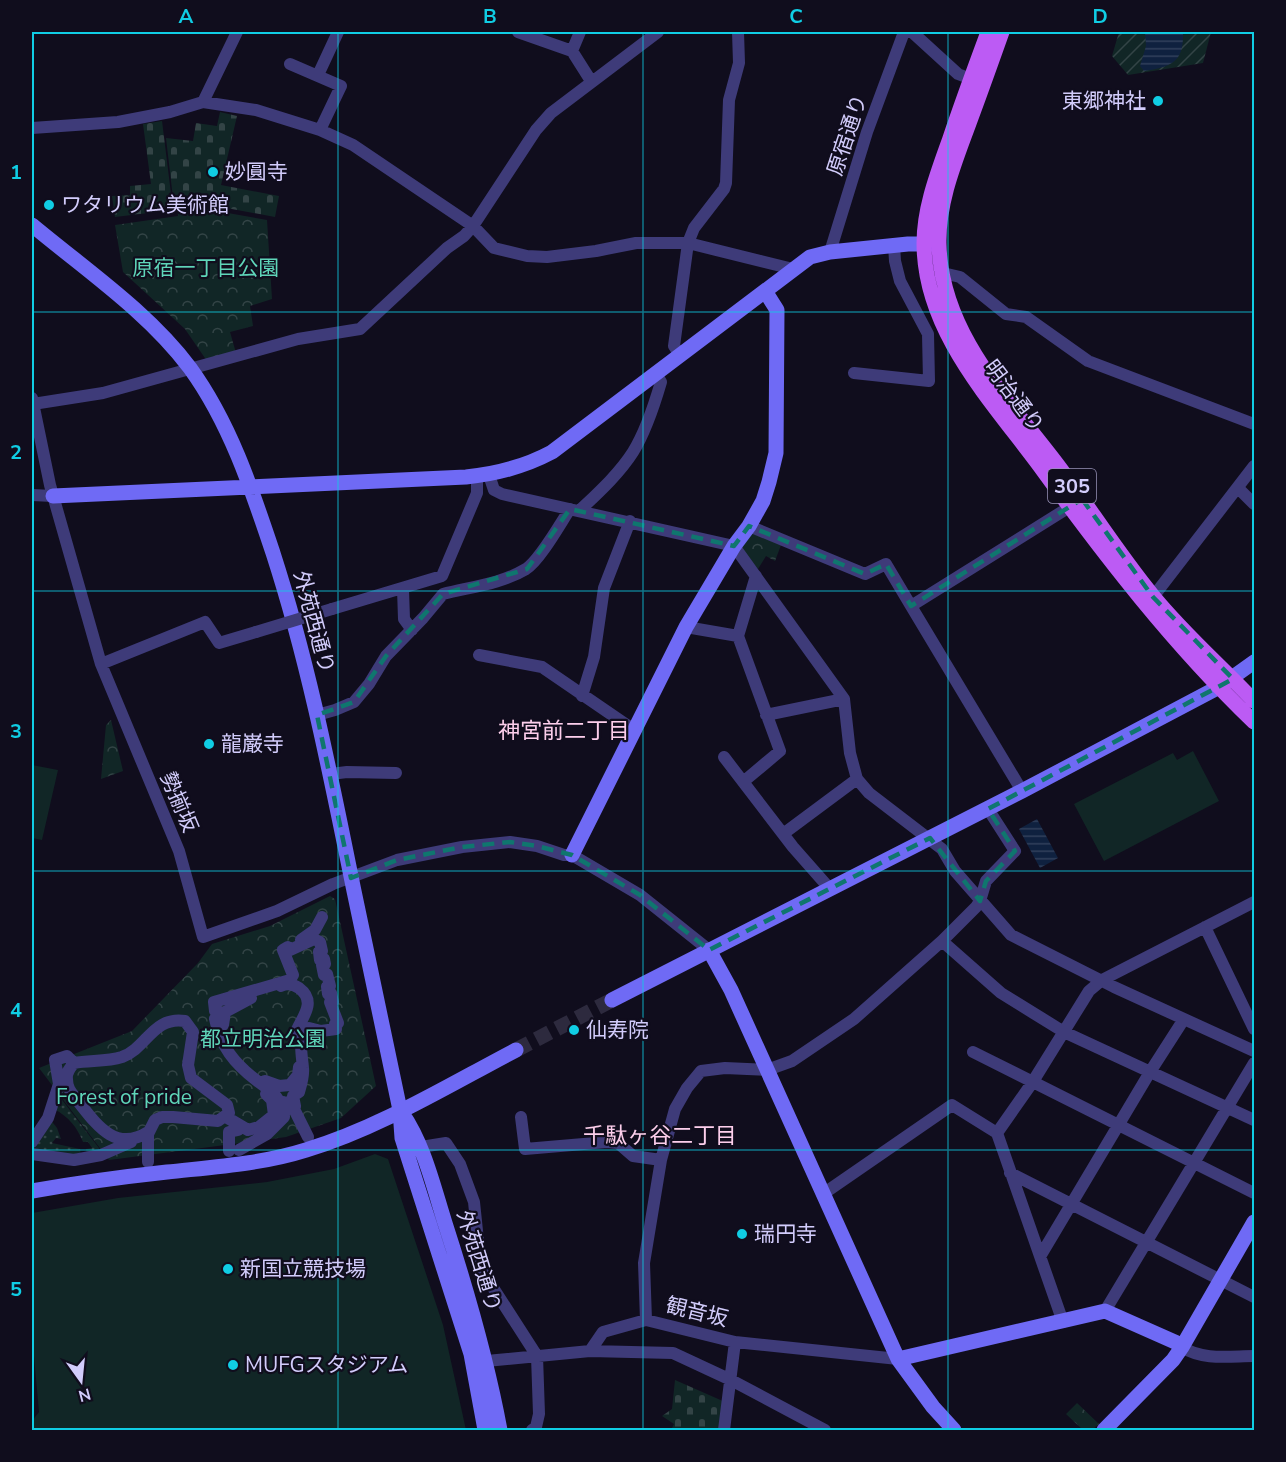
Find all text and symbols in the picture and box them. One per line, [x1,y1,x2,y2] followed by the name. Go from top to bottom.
[179,3,194,30] text: A
[483,3,497,30] text: B
[789,3,803,30] text: C
[1092,3,1108,30] text: D
[1062,87,1146,115] place label: 東郷神社
[821,91,873,179] street label: 原宿通り
[1151,94,1165,108] marker: 東郷神社
[225,158,288,186] place label: 妙圓寺
[10,159,22,186] text: 1
[206,165,220,179] marker: 妙圓寺
[61,191,229,219] place label: ワタリウム美術館
[42,198,56,212] marker: ワタリウム美術館
[133,254,280,282] park label: 原宿一丁目公園
[978,354,1050,438] street label: 明治通り
[10,439,22,466] text: 2
[1048,469,1096,503] road number: 305
[287,568,341,676] street label: 外苑西通り
[498,716,630,746] district label: 神宮前二丁目
[10,718,22,745] text: 3
[221,730,284,758] place label: 龍巌寺
[202,737,216,751] marker: 龍巌寺
[154,768,204,836] street label: 勢揃坂
[10,997,22,1024] text: 4
[586,1016,649,1044] place label: 仙寿院
[567,1023,581,1037] marker: 仙寿院
[200,1025,326,1053] park label: 都立明治公園
[56,1083,192,1111] park label: Forest of pride
[583,1121,737,1151] district label: 千駄ヶ谷二丁目
[450,1207,508,1315] street label: 外苑西通り
[754,1220,817,1248] place label: 瑞円寺
[735,1227,749,1241] marker: 瑞円寺
[240,1255,366,1283] place label: 新国立競技場
[221,1262,235,1276] marker: 新国立競技場
[10,1276,22,1303] text: 5
[663,1291,731,1333] street label: 観音坂
[51,1351,111,1411] north arrow
[245,1351,408,1379] place label: MUFGスタジアム
[226,1358,240,1372] marker: MUFGスタジアム
[76,1382,93,1407] text: N

